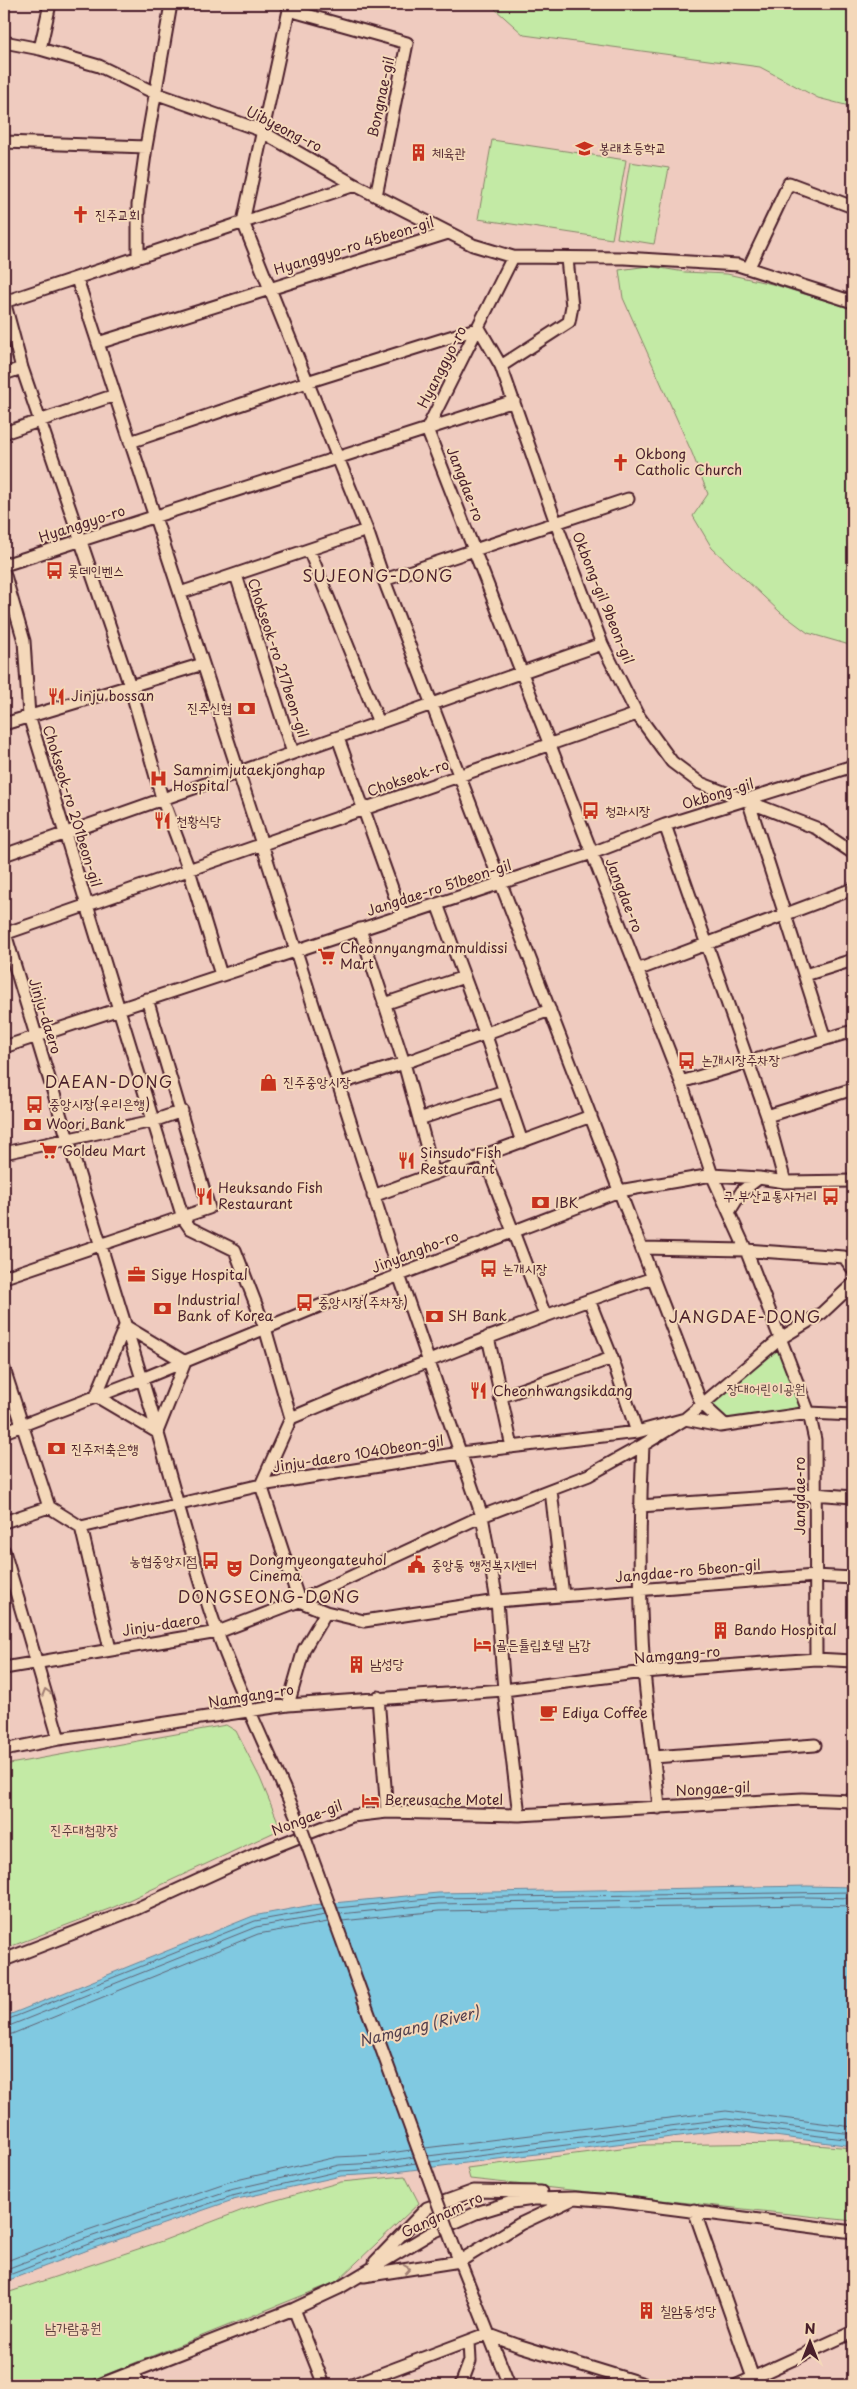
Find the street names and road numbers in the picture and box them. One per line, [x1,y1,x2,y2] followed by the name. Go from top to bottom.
[362,55,399,139] street label: Bongnae-gil
[243,100,326,157] street label: Uibyeong-ro
[271,211,437,280] street label: Hyanggyo-ro 45beon-gil
[412,322,471,412] street label: Hyanggyo-ro
[442,443,489,524] street label: Jangdae-ro
[36,500,128,547] street label: Hyanggyo-ro
[567,529,640,667] street label: Okbong-gil 9beon-gil
[243,575,314,740] street label: Chokseok-ro 217beon-gil
[38,722,107,889] street label: Chokseok-ro 201beon-gil
[364,754,452,801] street label: Chokseok-ro
[679,773,756,814] street label: Okbong-gil
[364,854,514,921] street label: Jangdae-ro 51beon-gil
[601,854,648,935] street label: Jangdae-ro
[24,975,67,1057] street label: Jinju-daero
[368,1225,462,1278] street label: Jinyangho-ro
[271,1430,445,1477] street label: Jinju-daero 1040beon-gil
[789,1457,810,1535] street label: Jangdae-ro
[614,1554,762,1587] street label: Jangdae-ro 5beon-gil
[120,1608,202,1641] street label: Jinju-daero
[633,1640,721,1669] street label: Namgang-ro
[207,1678,295,1713] street label: Namgang-ro
[675,1776,751,1801] street label: Nongae-gil
[268,1794,345,1841] street label: Nongae-gil
[398,2186,486,2243] street label: Gangnam-ro

